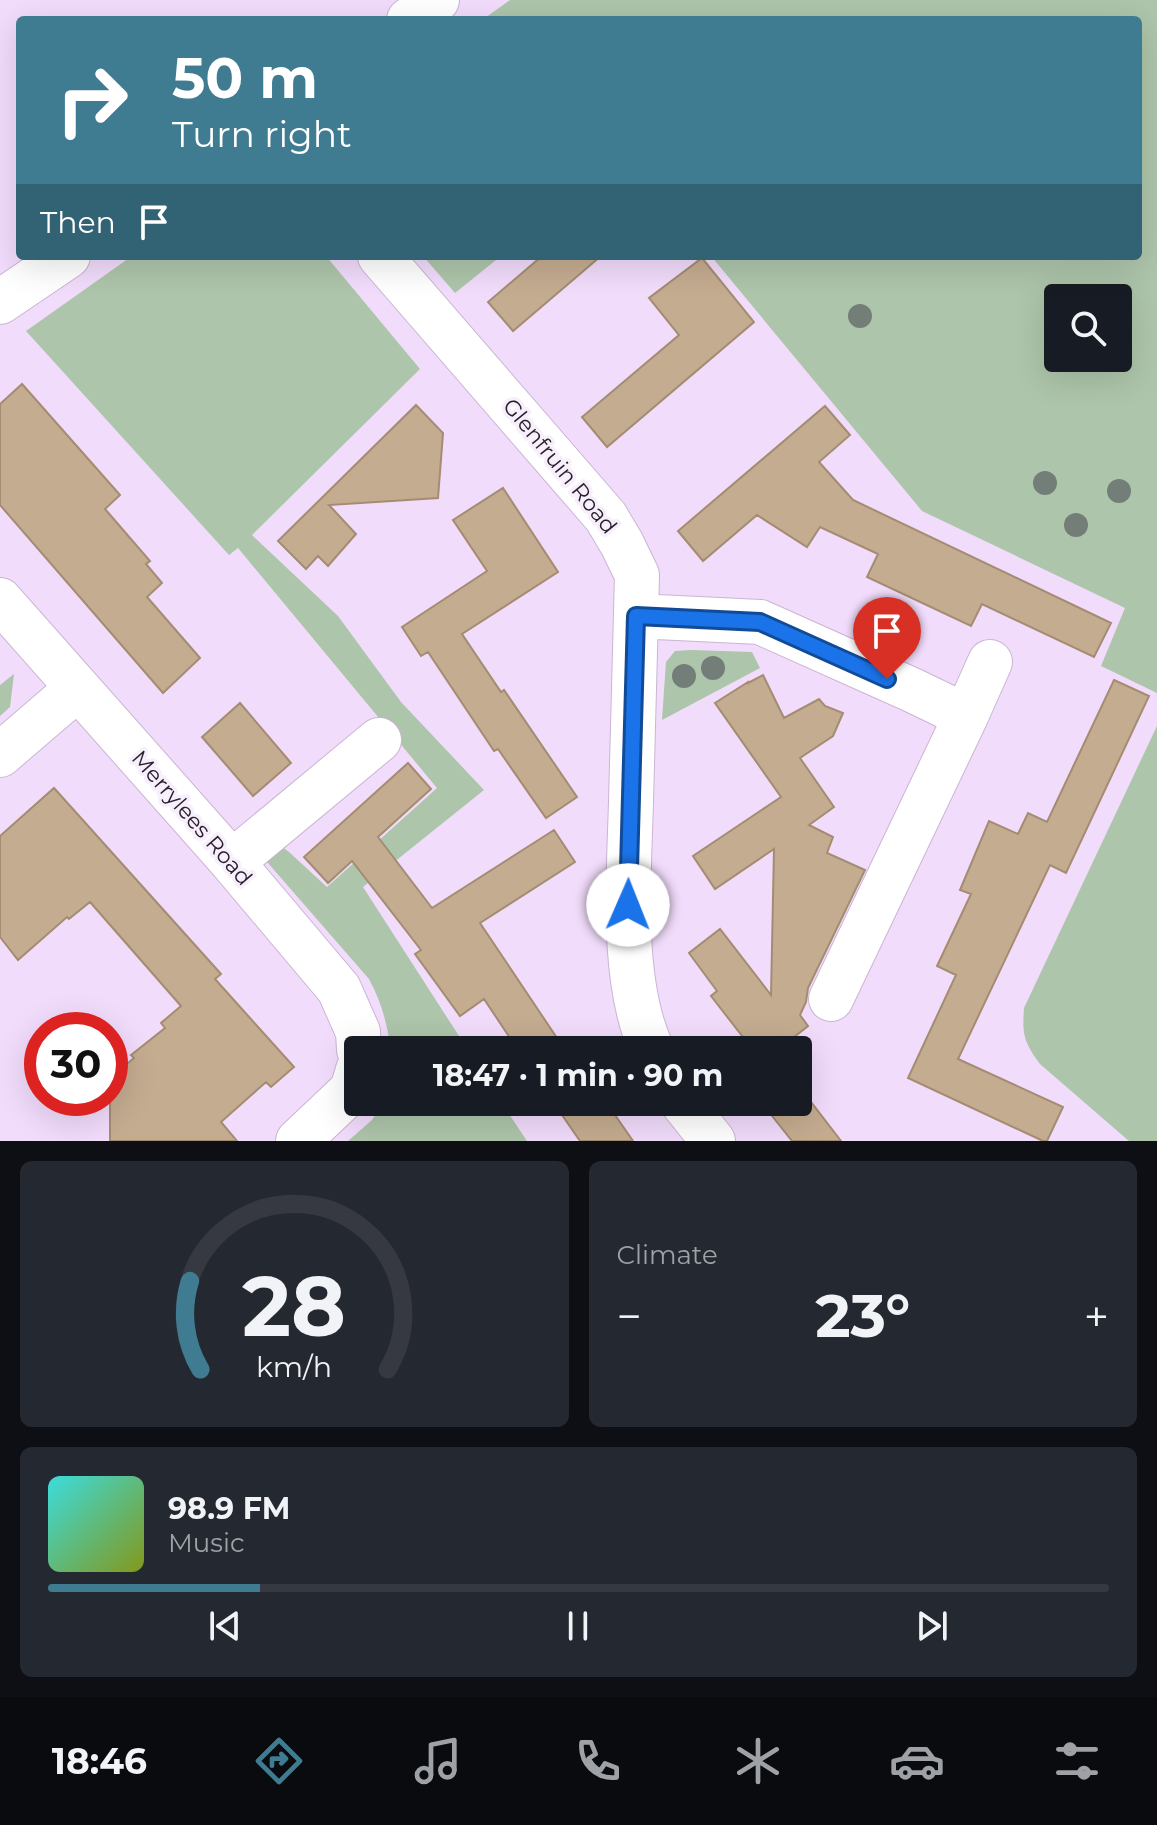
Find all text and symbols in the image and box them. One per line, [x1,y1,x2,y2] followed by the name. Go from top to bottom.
[172,44,318,112] text: 50 m
[40,48,144,152] icon: right
[172,112,352,156] text: Turn right
[132,200,176,244] icon: arrive
[40,204,116,241] text: Then
[1044,284,1132,372] map controls
[1044,284,1132,372] button: search
[497,393,623,539] street label: Glenfruin Road
[853,597,921,679] pin
[865,609,909,653] icon: arrive
[126,745,258,891] street label: Merrylees Road
[586,863,670,947] position arrow
[24,1012,128,1116] speed limit sign: 30
[433,1057,723,1094] text: 18:47 · 1 min · 90 m
[617,1239,718,1271] text: Climate
[242,1255,346,1357] text: 28
[815,1279,910,1352] text: 23°
[617,1289,642,1343] text: −
[1084,1289,1109,1343] text: +
[256,1349,332,1384] text: km/h
[168,1490,291,1527] text: 98.9 FM
[168,1527,245,1559] text: Music
[203,1604,247,1648] icon: previous
[556,1604,600,1648] icon: pause
[910,1604,954,1648] icon: next
[251,1733,307,1789] icon: directions
[410,1733,466,1789] icon: music
[570,1733,626,1789] icon: phone
[730,1733,786,1789] icon: climate
[889,1733,945,1789] icon: car
[1049,1733,1105,1789] icon: filters
[52,1739,147,1783] text: 18:46

